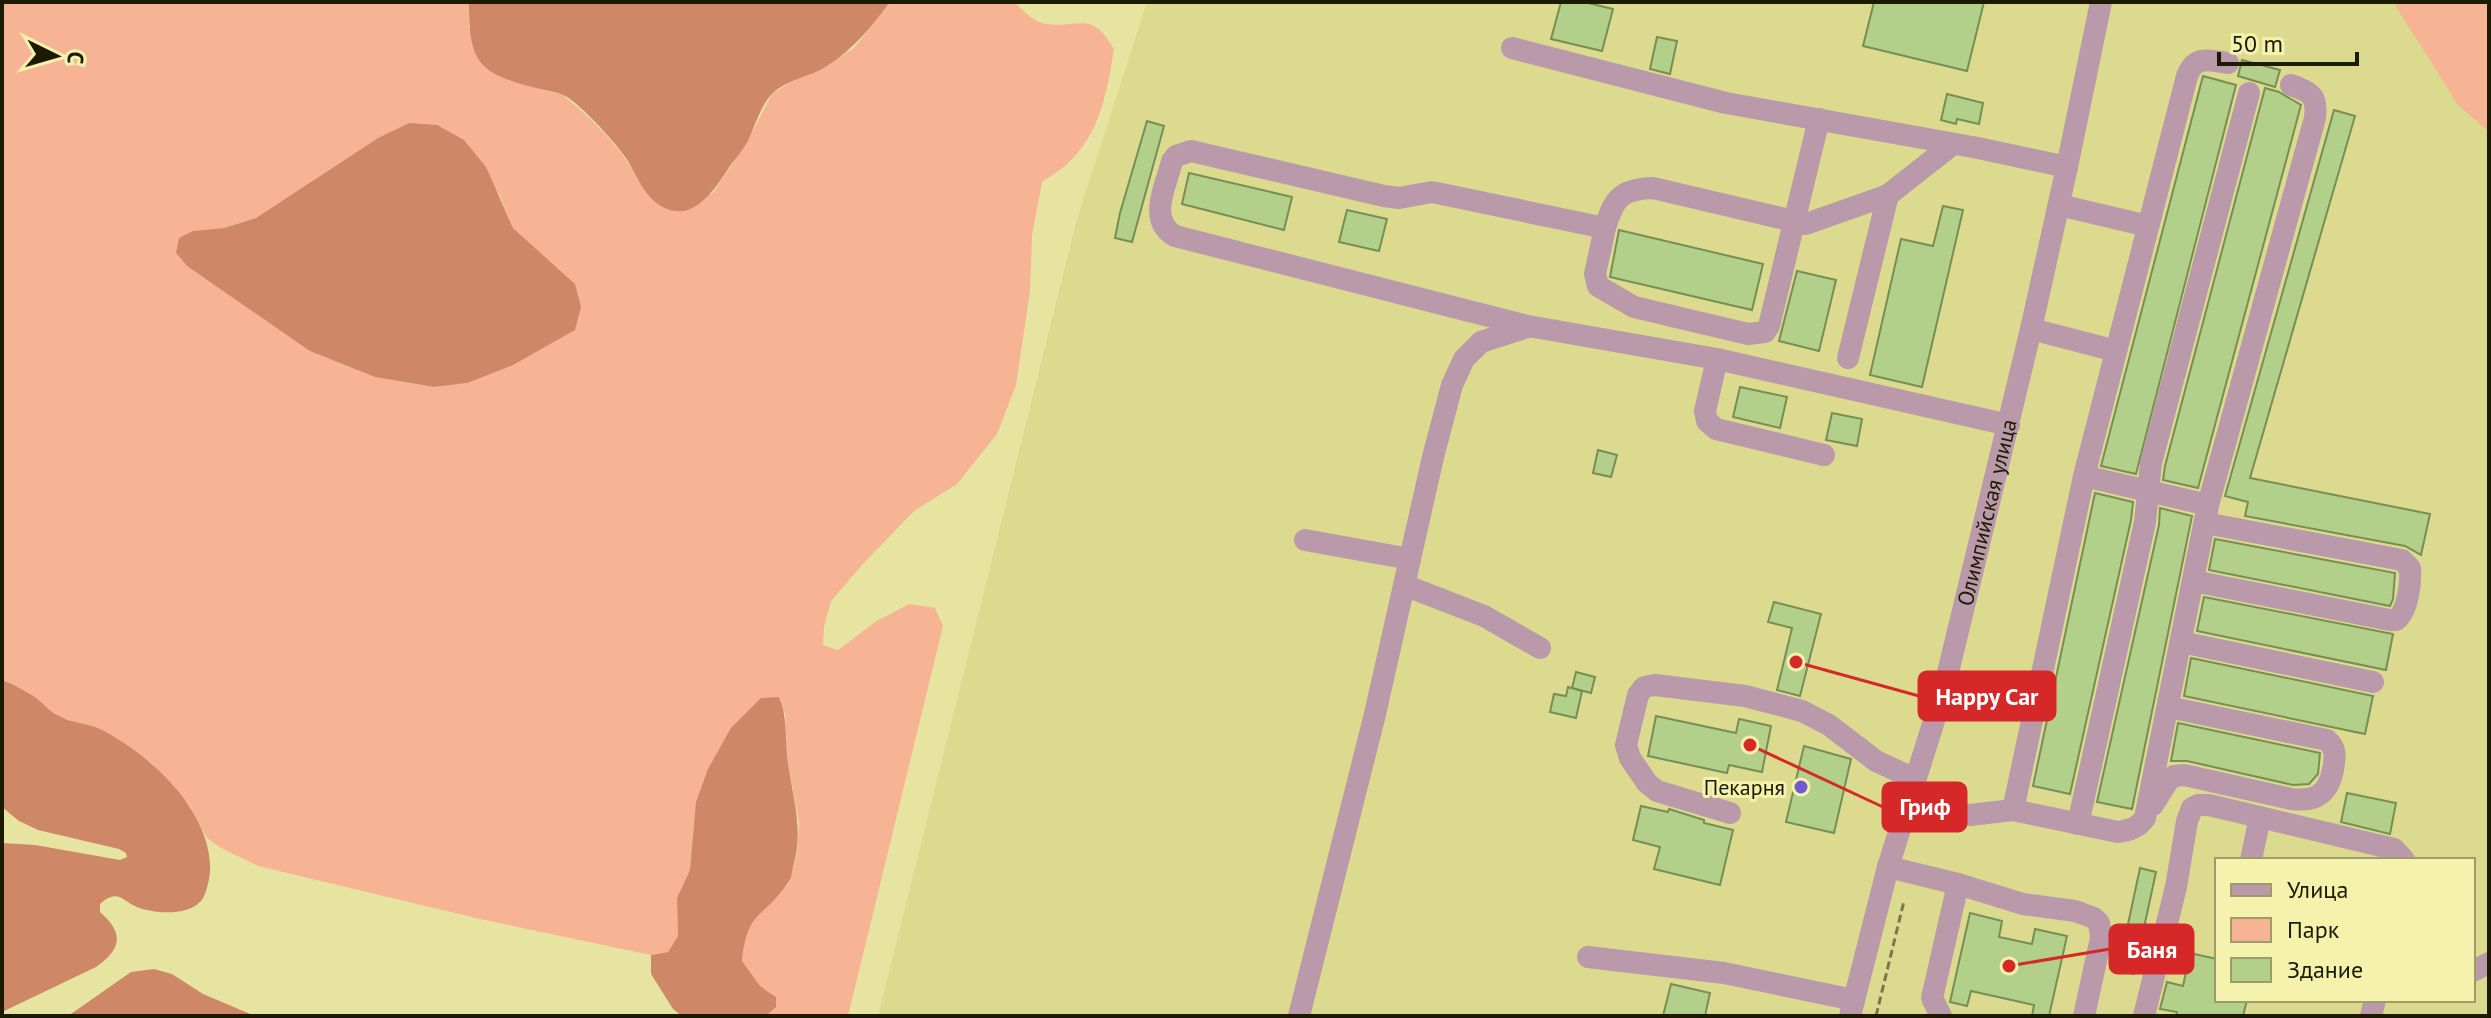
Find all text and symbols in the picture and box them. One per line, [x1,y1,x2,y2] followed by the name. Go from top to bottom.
[16,16,96,96] north arrow
[2219,16,2357,66] scale bar
[2231,28,2283,59] text: 50 m
[61,50,90,65] text: С
[1951,416,2023,609] street label: Олимпийская улица
[1919,672,2055,720] callout: Happy Car
[1935,681,2039,712] text: Happy Car
[1704,773,1785,801] place label: Пекарня
[1792,778,1810,796] marker: Пекарня
[1883,783,1966,831] callout: Гриф
[1900,791,1951,822] text: Гриф
[2215,858,2475,1002] legend
[2287,874,2348,905] text: Улица
[2287,914,2340,945] text: Парк
[2110,925,2193,973] callout: Баня
[2127,934,2177,965] text: Баня
[2287,954,2363,985] text: Здание

